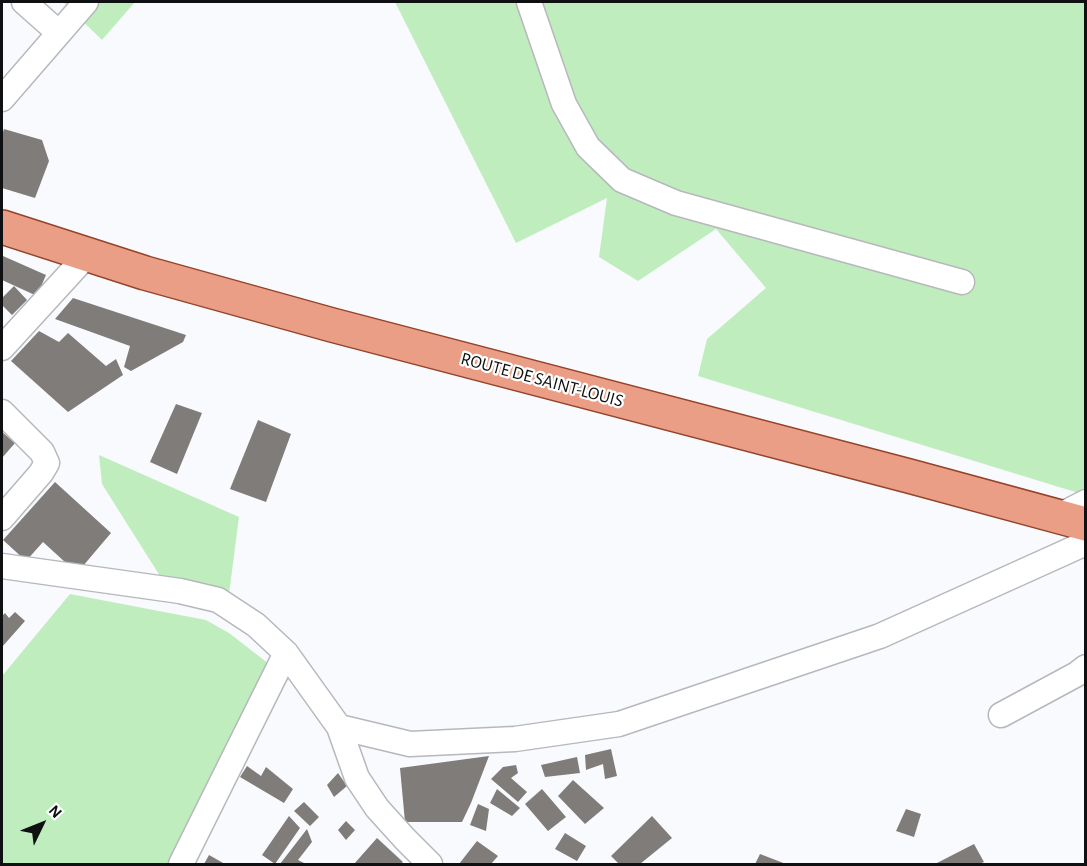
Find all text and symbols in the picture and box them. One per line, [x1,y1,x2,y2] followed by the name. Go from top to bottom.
[458,348,626,412] street label: ROUTE DE SAINT-LOUIS
[12,794,72,854] north arrow
[46,802,65,821] text: N

